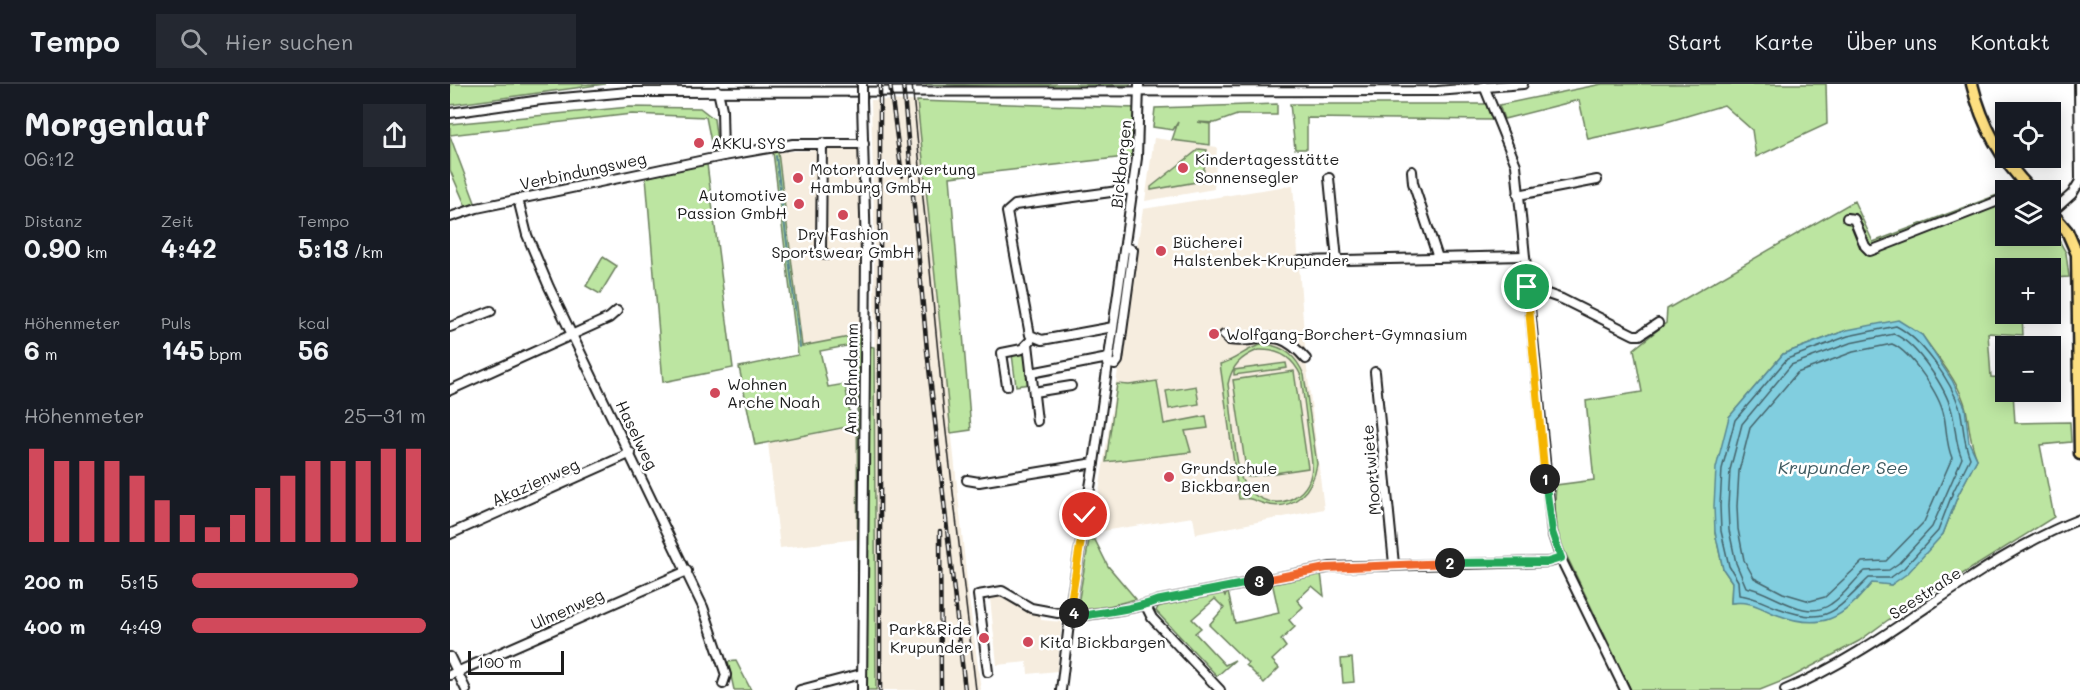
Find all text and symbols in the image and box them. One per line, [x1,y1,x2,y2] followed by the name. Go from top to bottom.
[156,14,576,68] search box
[30,23,120,59] text: Tempo
[177,25,210,58] icon: search
[225,27,353,56] text: Hier suchen
[1668,28,1722,55] text: Start
[1755,28,1813,55] text: Karte
[1846,28,1937,55] text: Über uns
[1970,28,2050,55] text: Kontakt
[24,101,208,144] text: Morgenlauf
[1995,102,2061,402] map controls
[1995,102,2061,168] button: locate
[363,104,426,167] button: share
[1105,119,1136,209] street label: Bickbargen
[711,132,786,153] place label: AKKU SYS
[692,136,706,150] marker: AKKU SYS
[24,145,75,171] text: 06:12
[518,147,648,194] street label: Verbindungsweg
[1195,148,1339,187] place label: Kindertagesstätte Sonnensegler
[810,158,976,197] place label: Motorradverwertung Hamburg GmbH
[1176,161,1190,175] marker: Kindertagesstätte Sonnensegler
[791,171,805,185] marker: Motorradverwertung Hamburg GmbH
[1995,180,2061,246] button: layers
[677,184,787,223] place label: Automotive Passion GmbH
[792,197,806,211] marker: Automotive Passion GmbH
[836,208,850,222] marker: Dry Fashion Sportswear GmbH
[24,210,82,231] text: Distanz
[161,210,194,231] text: Zeit
[298,210,349,231] text: Tempo
[772,223,914,262] place label: Dry Fashion Sportswear GmbH
[24,231,81,265] text: 0.90
[161,231,217,265] text: 4:42
[298,231,349,265] text: 5:13
[1173,231,1349,270] place label: Bücherei Halstenbek-Krupunder
[81,241,107,262] text: km
[349,241,383,262] text: /km
[1154,244,1168,258] marker: Bücherei Halstenbek-Krupunder
[1995,258,2061,324] button: +
[1501,261,1552,312] pin
[1510,270,1543,303] icon: arrive
[24,312,120,333] text: Höhenmeter
[161,312,191,333] text: Puls
[298,312,330,333] text: kcal
[839,323,862,435] street label: Am Bahndamm
[1226,323,1468,344] place label: Wolfgang-Borchert-Gymnasium
[1207,327,1221,341] marker: Wolfgang-Borchert-Gymnasium
[24,333,40,367] text: 6
[161,333,204,367] text: 145
[298,333,329,367] text: 56
[1995,336,2061,402] button: −
[40,343,58,364] text: m
[204,343,242,364] text: bpm
[727,373,820,412] place label: Wohnen Arche Noah
[708,386,722,400] marker: Wohnen Arche Noah
[612,397,663,473] street label: Haselweg
[24,402,144,428] text: Höhenmeter
[344,402,426,428] text: 25–31 m
[1356,424,1385,516] street label: Moortwiete
[488,453,582,510] street label: Akazienweg
[1778,455,1908,479] water label: Krupunder See
[1181,457,1278,496] place label: Grundschule Bickbargen
[1530,464,1560,494] pin: 1
[1541,468,1549,489] text: 1
[1162,470,1176,484] marker: Grundschule Bickbargen
[1059,489,1110,540] pin
[1068,498,1101,531] icon: check
[1435,548,1465,578] pin: 2
[1446,552,1454,573] text: 2
[1885,562,1965,624] street label: Seestraße
[1244,566,1274,596] pin: 3
[24,568,84,594] text: 200 m
[120,568,158,594] text: 5:15
[1254,570,1264,591] text: 3
[527,583,607,634] street label: Ulmenweg
[1059,598,1089,628] pin: 4
[1069,602,1079,623] text: 4
[24,613,85,639] text: 400 m
[120,613,162,639] text: 4:49
[889,618,972,657] place label: Park&Ride Krupunder
[977,631,991,645] marker: Park&Ride Krupunder
[1040,631,1166,652] place label: Kita Bickbargen
[1021,635,1035,649] marker: Kita Bickbargen
[468,648,564,676] scale bar
[477,651,522,672] text: 100 m

